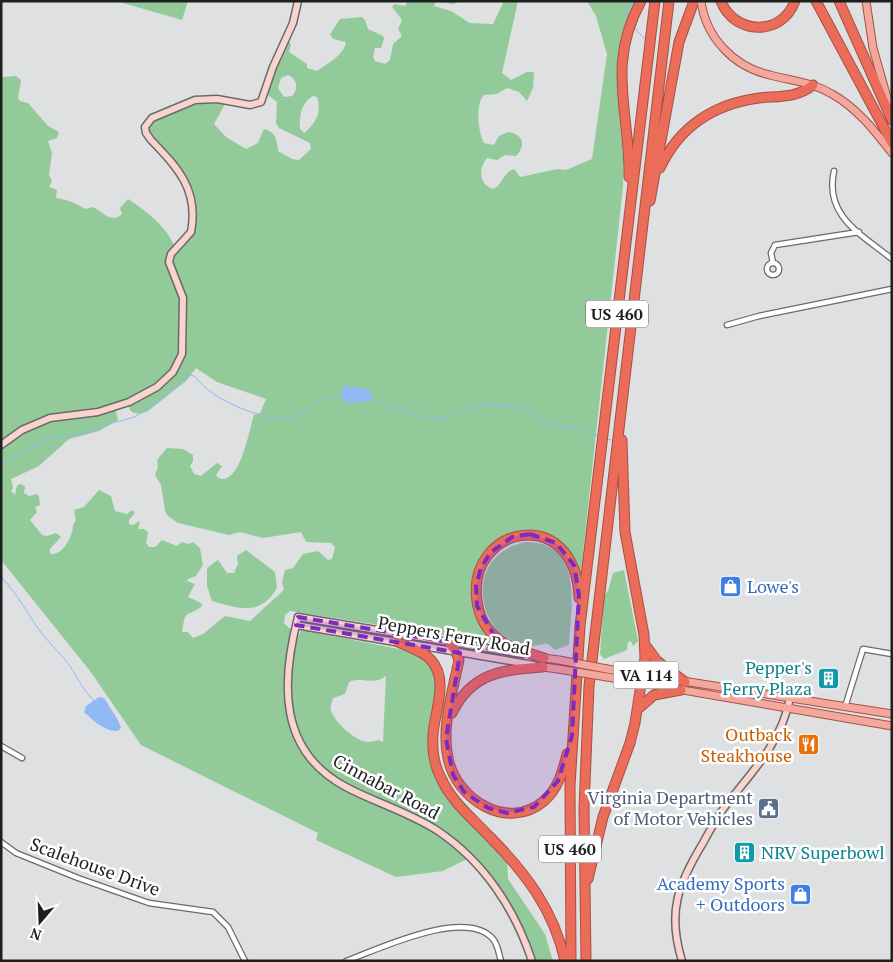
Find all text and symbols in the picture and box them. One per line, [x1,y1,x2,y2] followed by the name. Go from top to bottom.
[586,300,648,328] road number: US 460
[747,574,799,598] place label: Lowe's
[719,575,743,599] shop icon: Lowe's
[376,610,532,660] street label: Peppers Ferry Road
[722,655,812,700] place label: Pepper's Ferry Plaza
[614,662,678,688] road number: VA 114
[816,666,840,690] building icon: Pepper's Ferry Plaza
[701,722,793,767] place label: Outback Steakhouse
[796,733,820,757] restaurant icon: Outback Steakhouse
[329,748,444,824] street label: Cinnabar Road
[587,785,753,830] place label: Virginia Department of Motor Vehicles
[757,796,781,820] public building icon: Virginia Department of Motor Vehicles
[27,831,164,901] street label: Scalehouse Drive
[539,836,601,862] road number: US 460
[761,840,885,864] place label: NRV Superbowl
[733,841,757,865] building icon: NRV Superbowl
[657,871,785,916] place label: Academy Sports + Outdoors
[789,882,813,906] shop icon: Academy Sports + Outdoors
[15,897,65,947] north arrow
[27,924,44,945] text: N

